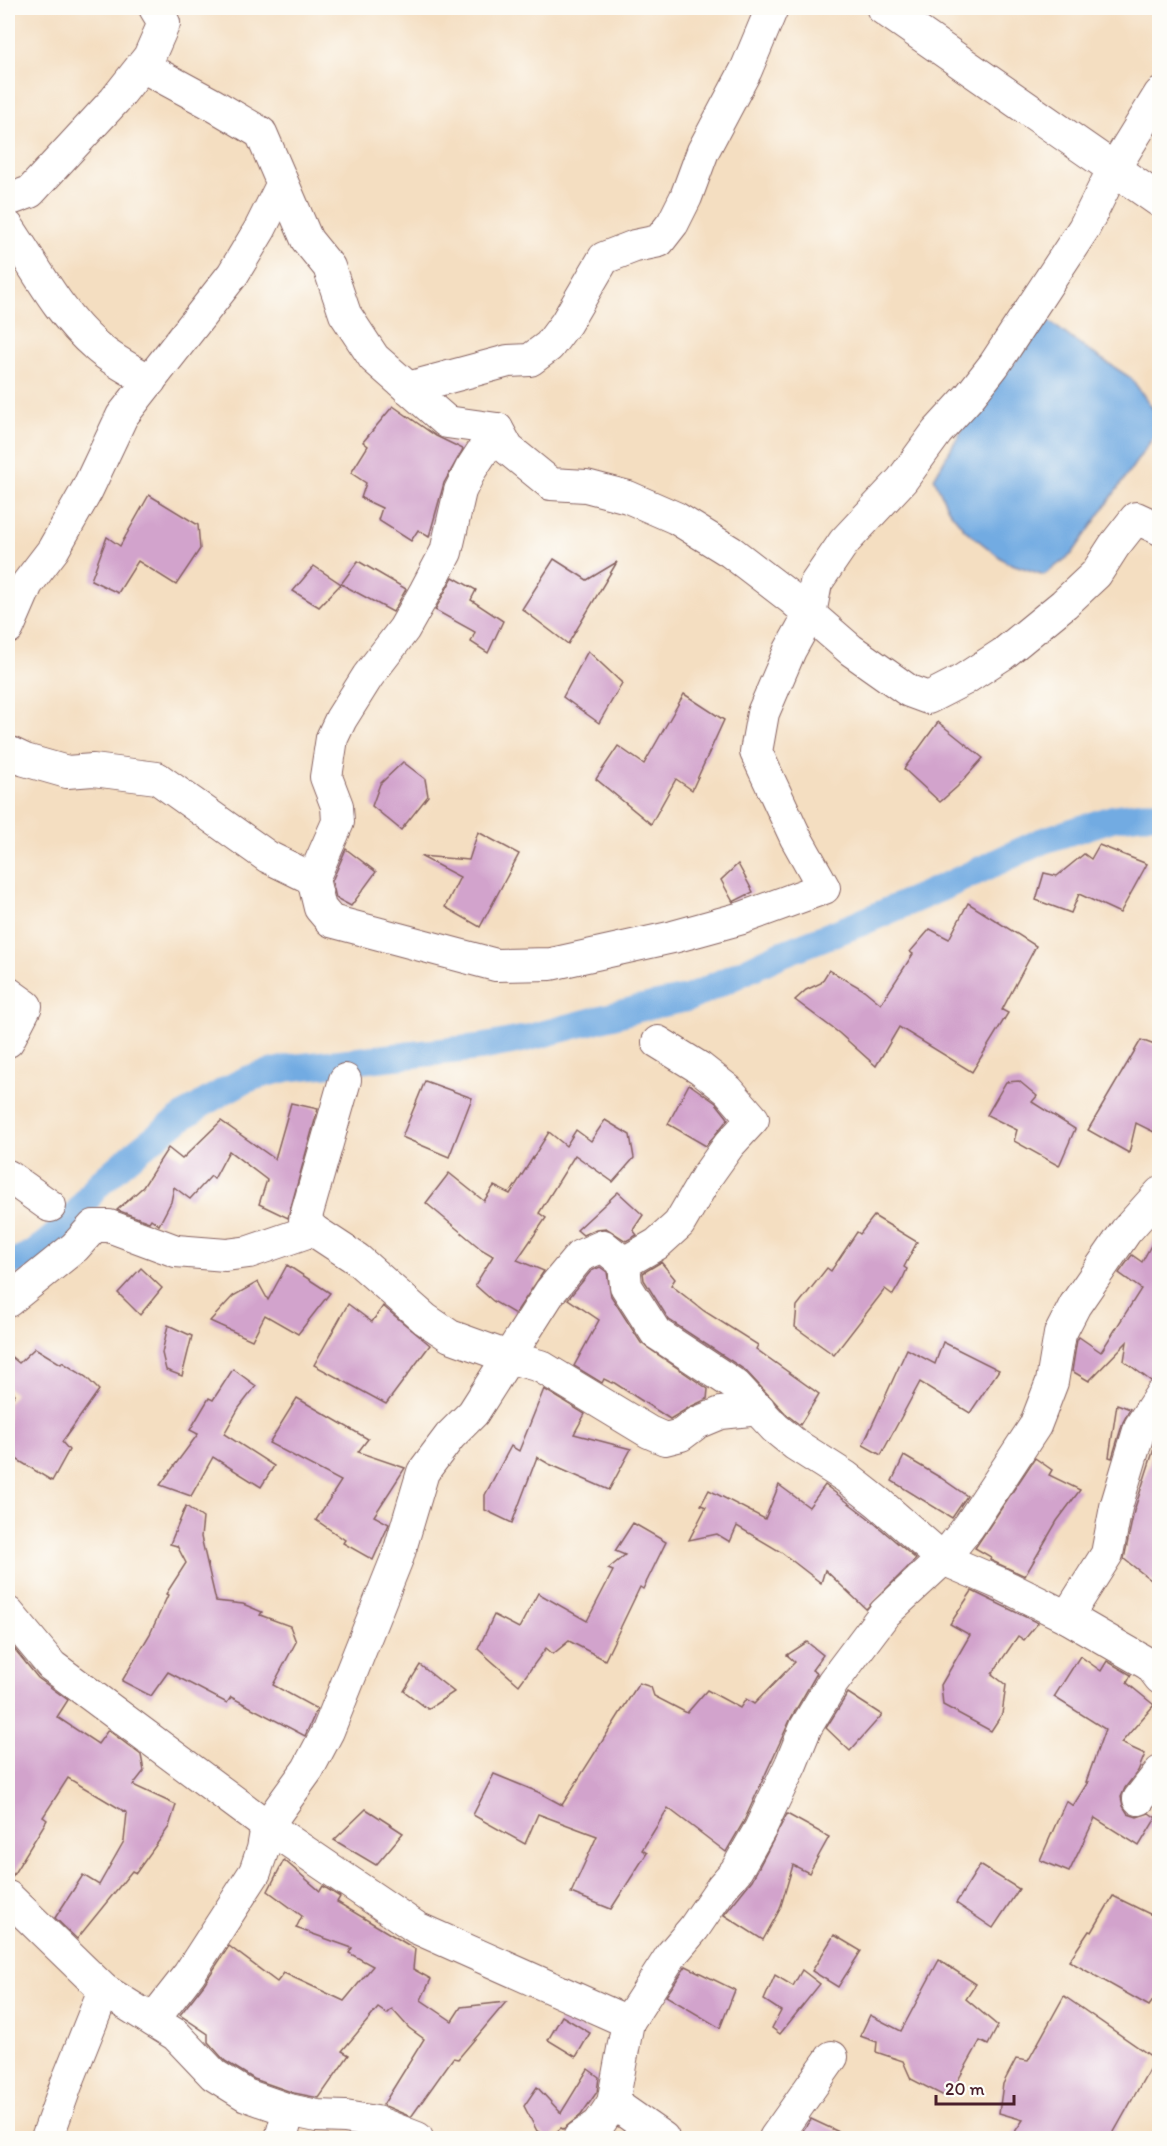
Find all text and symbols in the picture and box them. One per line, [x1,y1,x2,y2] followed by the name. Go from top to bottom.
[936,2068,1014,2106] scale bar
[945,2078,985,2100] text: 20 m

